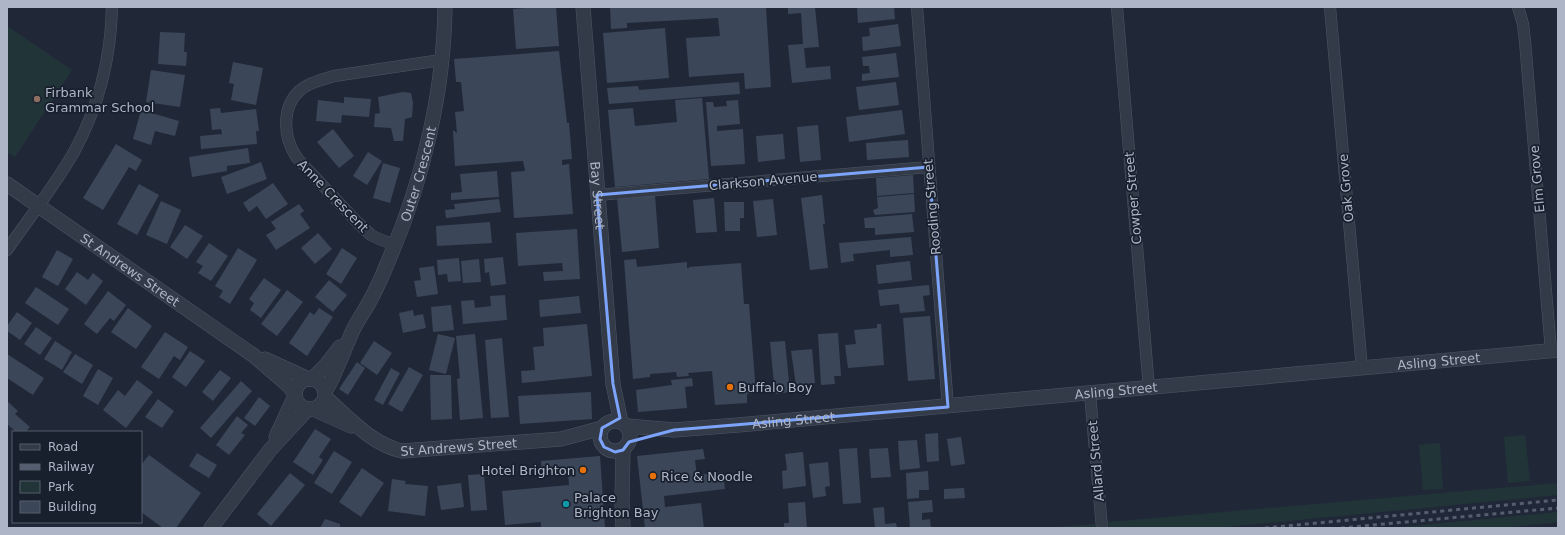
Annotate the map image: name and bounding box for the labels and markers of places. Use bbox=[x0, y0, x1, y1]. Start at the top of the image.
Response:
place label: Firbank Grammar School bbox=[45, 85, 154, 115]
marker: Firbank Grammar School bbox=[32, 94, 42, 104]
place label: Buffalo Boy bbox=[738, 380, 813, 395]
marker: Buffalo Boy bbox=[725, 382, 735, 392]
place label: Hotel Brighton bbox=[481, 463, 575, 478]
marker: Hotel Brighton bbox=[578, 465, 588, 475]
place label: Rice & Noodle bbox=[661, 469, 753, 484]
marker: Rice & Noodle bbox=[648, 471, 658, 481]
place label: Palace Brighton Bay bbox=[574, 490, 659, 520]
marker: Palace Brighton Bay bbox=[561, 499, 571, 509]

